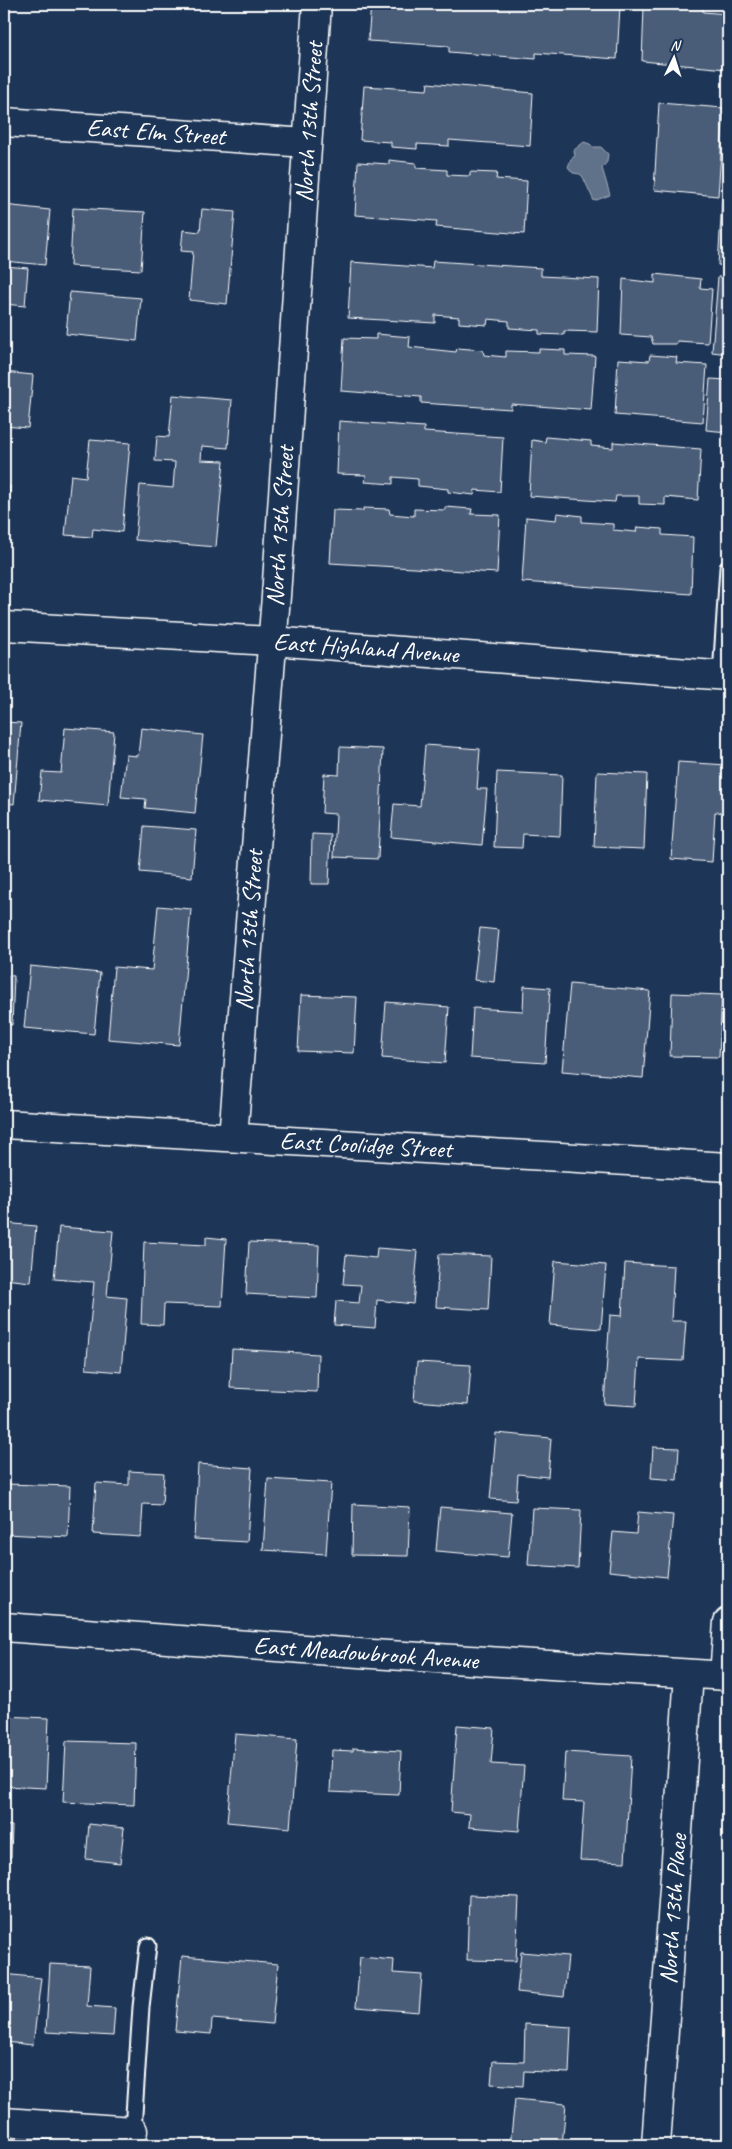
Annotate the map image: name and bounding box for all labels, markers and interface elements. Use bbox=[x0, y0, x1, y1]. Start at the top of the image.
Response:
north arrow bbox=[650, 32, 700, 82]
text: N bbox=[670, 37, 682, 54]
street label: North 13th Street bbox=[287, 38, 331, 203]
street label: East Elm Street bbox=[86, 111, 229, 153]
street label: North 13th Street bbox=[258, 442, 302, 607]
street label: East Highland Avenue bbox=[272, 626, 461, 671]
street label: North 13th Street bbox=[227, 846, 271, 1011]
street label: East Coolidge Street bbox=[279, 1125, 456, 1166]
street label: East Meadowbrook Avenue bbox=[253, 1629, 481, 1677]
street label: North 13th Place bbox=[652, 1831, 694, 1985]

